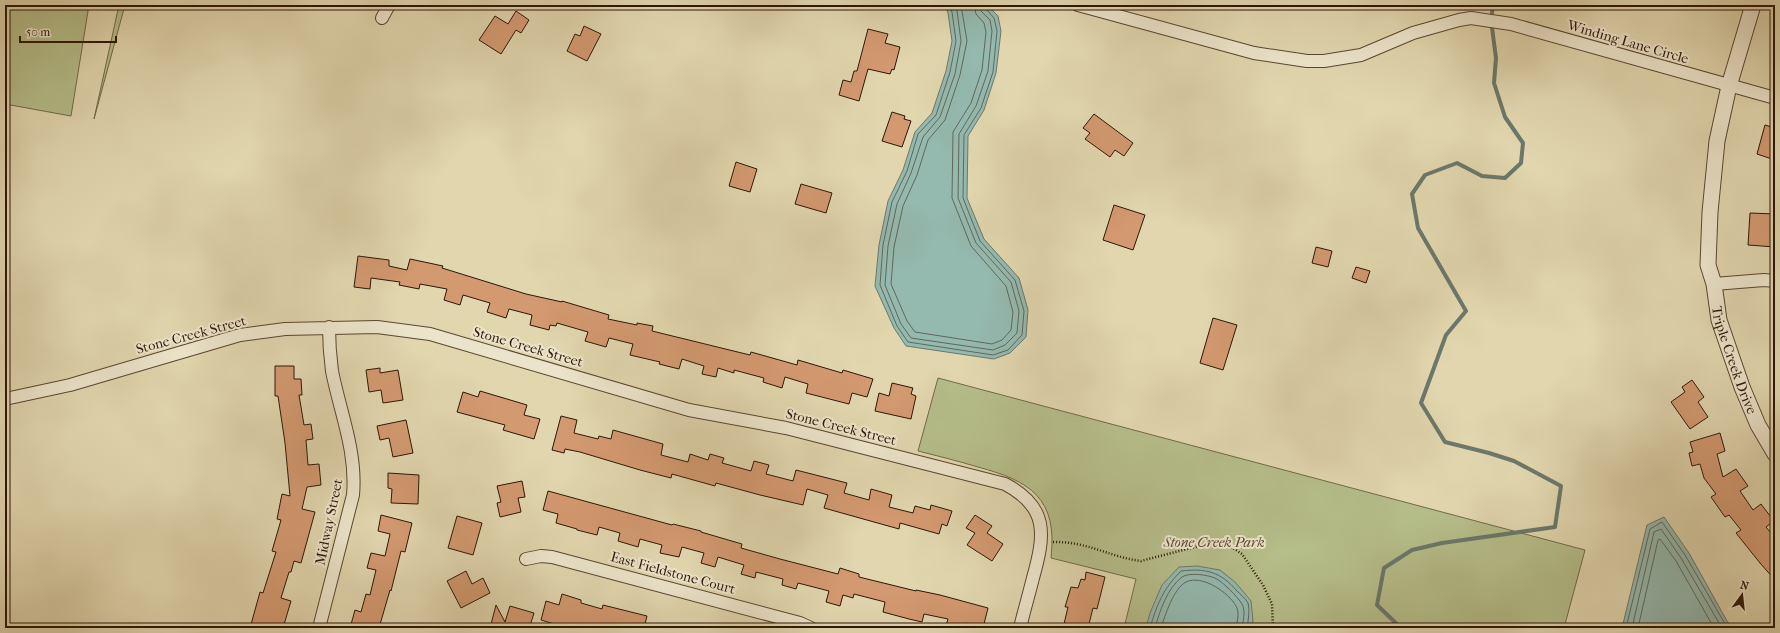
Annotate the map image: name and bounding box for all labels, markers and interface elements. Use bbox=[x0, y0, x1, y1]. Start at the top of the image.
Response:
street label: Winding Lane Circle bbox=[1564, 16, 1691, 67]
scale bar bbox=[20, 18, 116, 44]
text: 50 m bbox=[26, 25, 50, 39]
street label: Triple Creek Drive bbox=[1709, 305, 1761, 417]
street label: Stone Creek Street bbox=[134, 312, 248, 358]
street label: Stone Creek Street bbox=[471, 323, 585, 371]
street label: Stone Creek Street bbox=[784, 405, 898, 449]
street label: Midway Street bbox=[312, 477, 346, 567]
park label: Stone Creek Park bbox=[1162, 534, 1265, 551]
street label: East Fieldstone Court bbox=[609, 548, 737, 598]
north arrow bbox=[1722, 575, 1762, 615]
text: N bbox=[1739, 578, 1751, 593]

